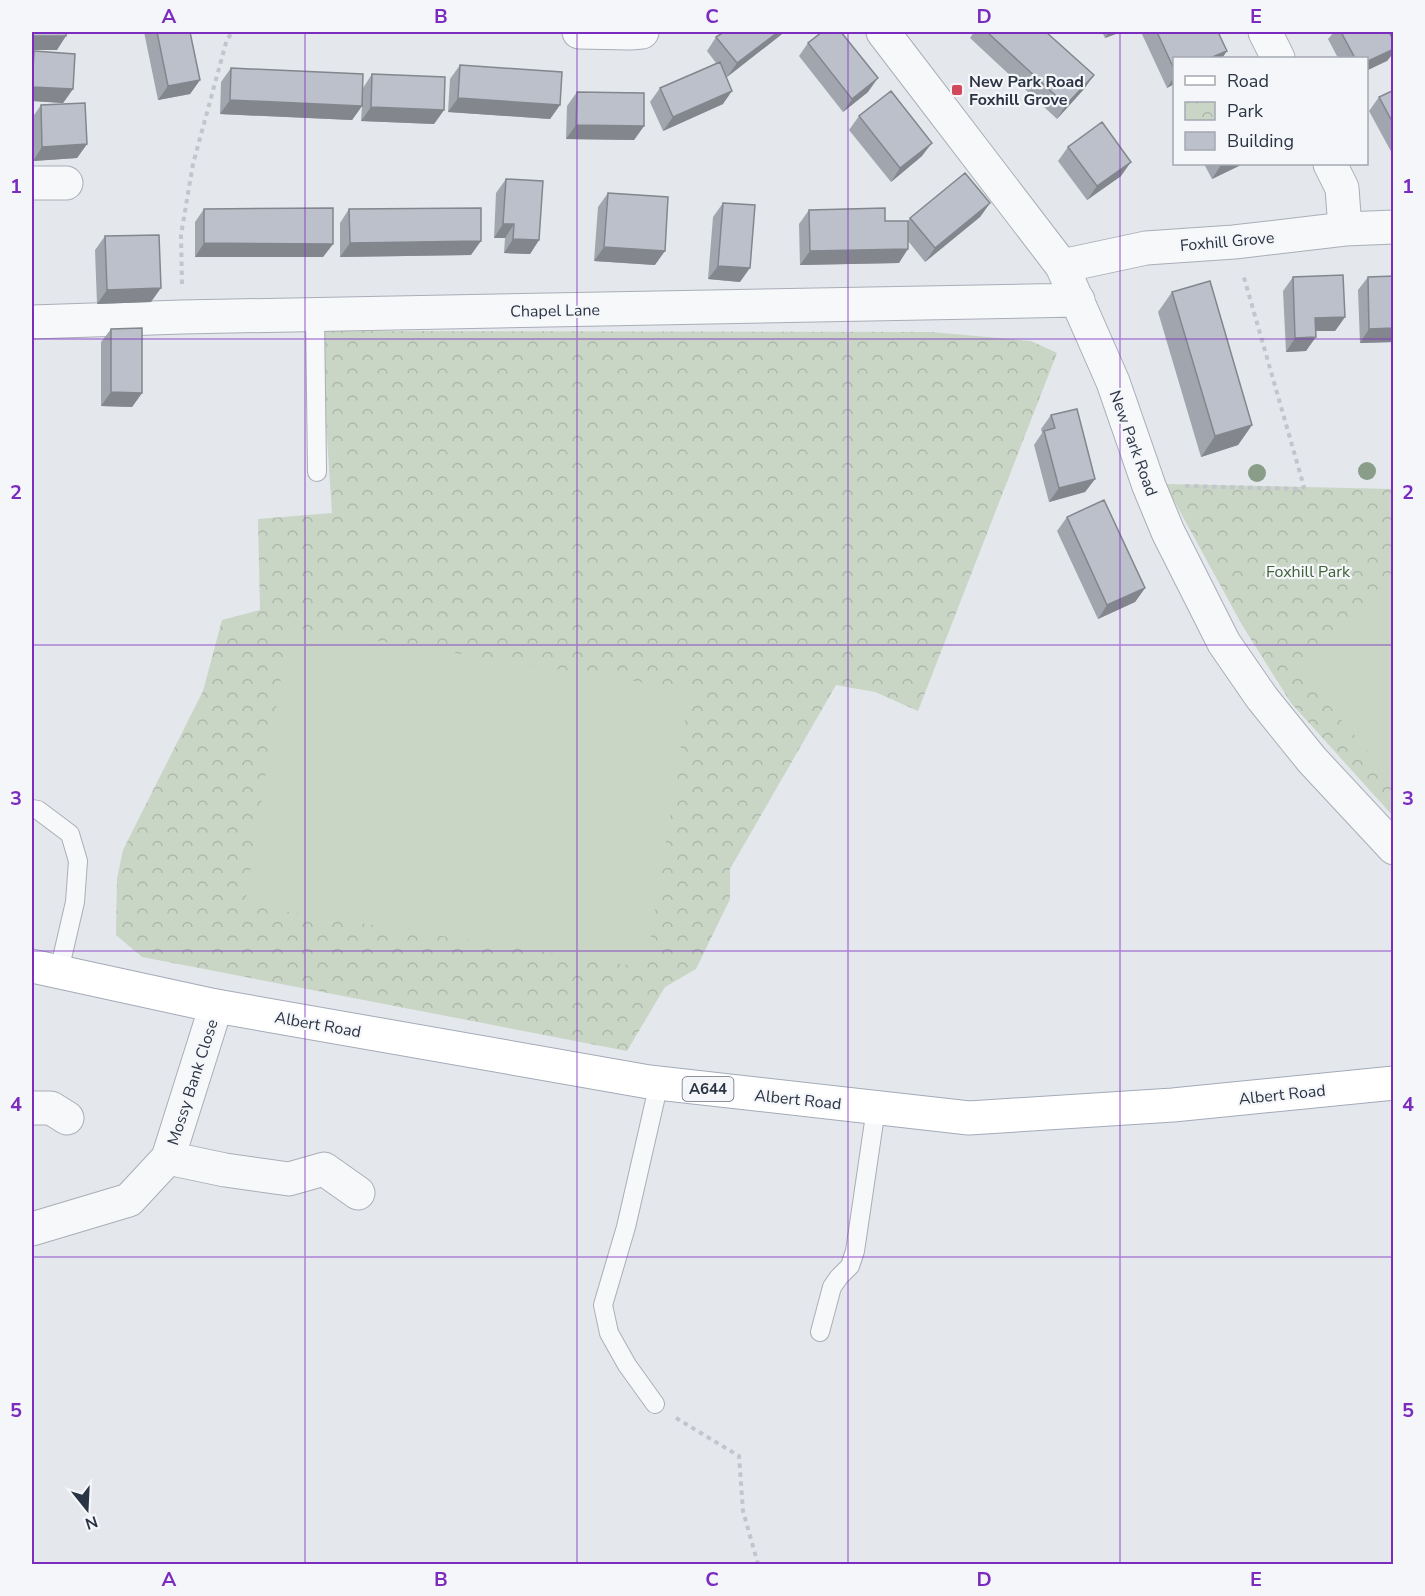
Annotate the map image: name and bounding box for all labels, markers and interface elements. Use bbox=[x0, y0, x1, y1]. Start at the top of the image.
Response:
text: A bbox=[162, 3, 177, 30]
text: B bbox=[434, 3, 448, 30]
text: C bbox=[705, 3, 719, 30]
text: D bbox=[976, 3, 992, 30]
text: E bbox=[1250, 3, 1262, 30]
legend bbox=[1173, 57, 1368, 165]
text: Road bbox=[1227, 69, 1269, 93]
place label: New Park Road Foxhill Grove bbox=[969, 71, 1084, 111]
marker: New Park Road Foxhill Grove bbox=[950, 83, 964, 97]
text: Park bbox=[1227, 99, 1264, 123]
text: Building bbox=[1227, 129, 1294, 153]
text: 1 bbox=[10, 173, 22, 200]
text: 1 bbox=[1402, 173, 1414, 200]
street label: Foxhill Grove bbox=[1179, 227, 1275, 257]
street label: Chapel Lane bbox=[510, 299, 600, 323]
street label: New Park Road bbox=[1104, 387, 1162, 499]
text: 2 bbox=[10, 479, 22, 506]
text: 2 bbox=[1402, 479, 1414, 506]
park label: Foxhill Park bbox=[1266, 561, 1351, 583]
text: 3 bbox=[10, 785, 22, 812]
text: 3 bbox=[1402, 785, 1414, 812]
street label: Albert Road bbox=[273, 1007, 363, 1043]
street label: Mossy Bank Close bbox=[162, 1017, 224, 1148]
road number: A644 bbox=[682, 1077, 734, 1101]
street label: Albert Road bbox=[1238, 1079, 1327, 1110]
street label: Albert Road bbox=[753, 1084, 842, 1115]
text: 4 bbox=[10, 1091, 22, 1118]
text: 4 bbox=[1402, 1091, 1414, 1118]
text: 5 bbox=[10, 1397, 22, 1424]
text: 5 bbox=[1402, 1397, 1414, 1424]
north arrow bbox=[57, 1479, 117, 1539]
text: N bbox=[82, 1510, 100, 1535]
text: A bbox=[162, 1566, 177, 1593]
text: B bbox=[434, 1566, 448, 1593]
text: C bbox=[705, 1566, 719, 1593]
text: D bbox=[976, 1566, 992, 1593]
text: E bbox=[1250, 1566, 1262, 1593]

